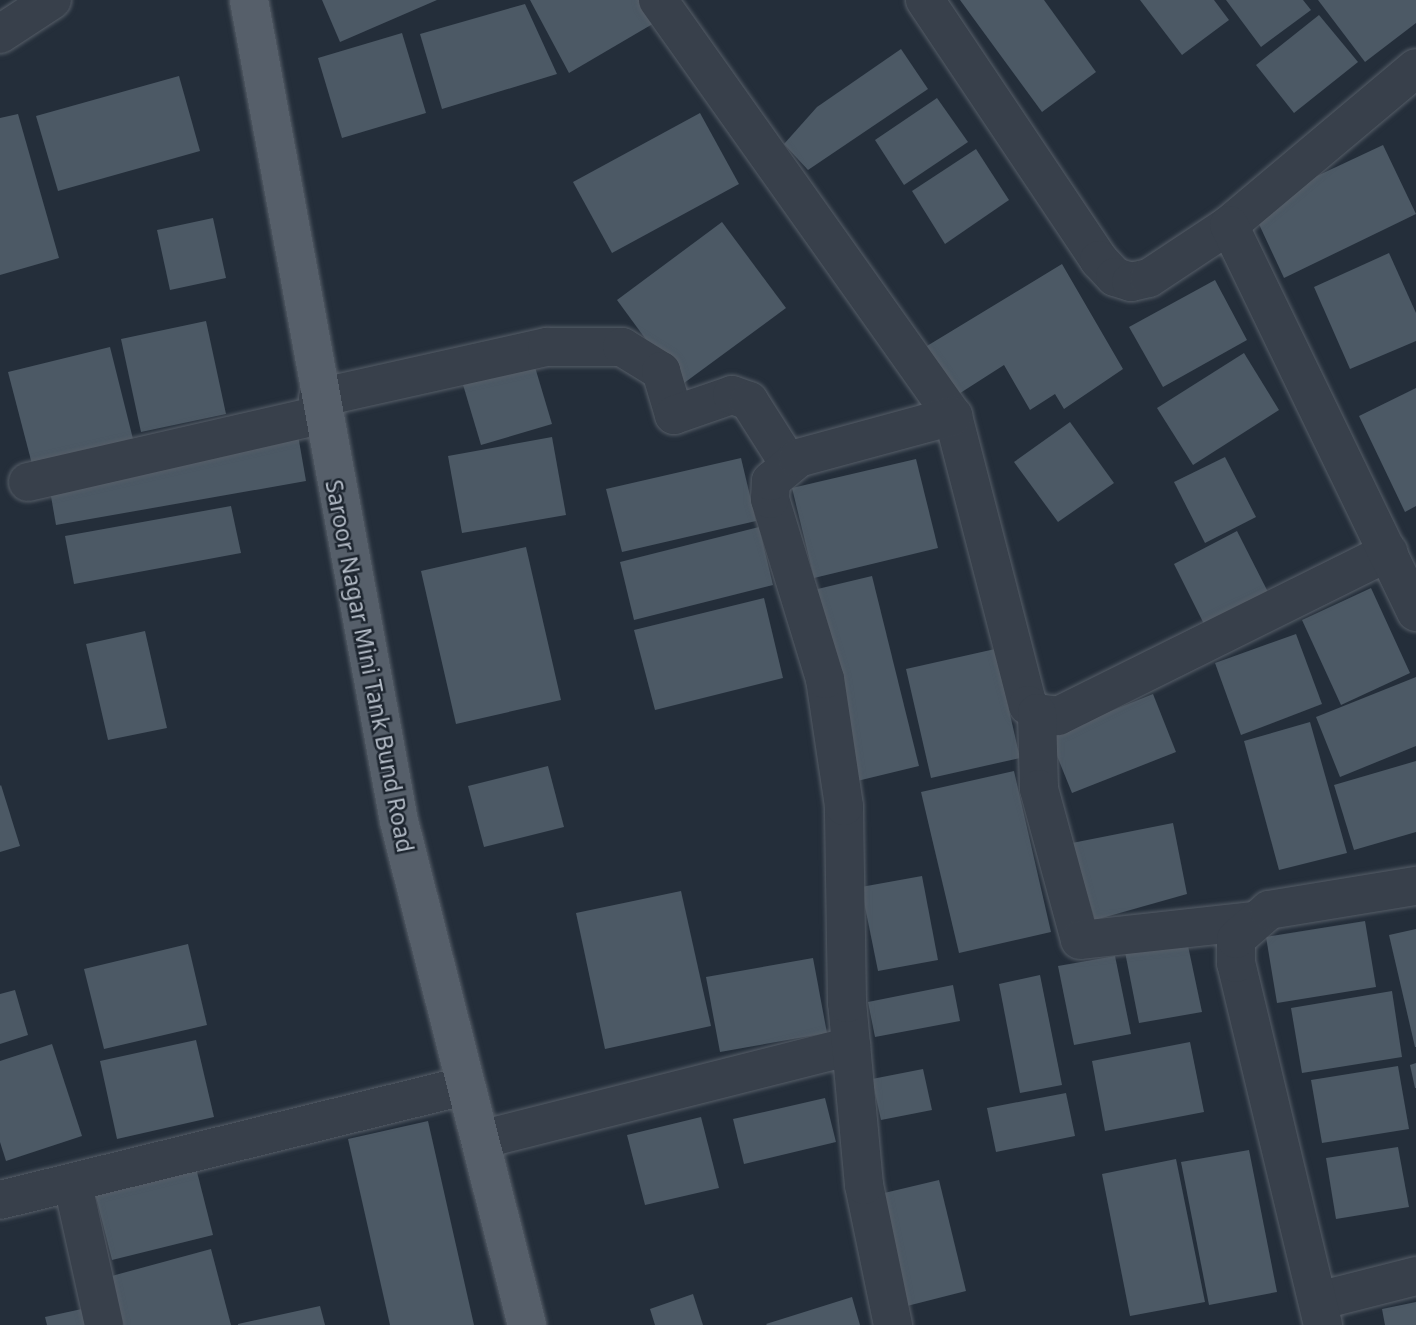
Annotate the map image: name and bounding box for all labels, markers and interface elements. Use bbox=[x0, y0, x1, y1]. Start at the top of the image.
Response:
street label: Saroor Nagar Mini Tank Bund Road bbox=[320, 477, 420, 855]

